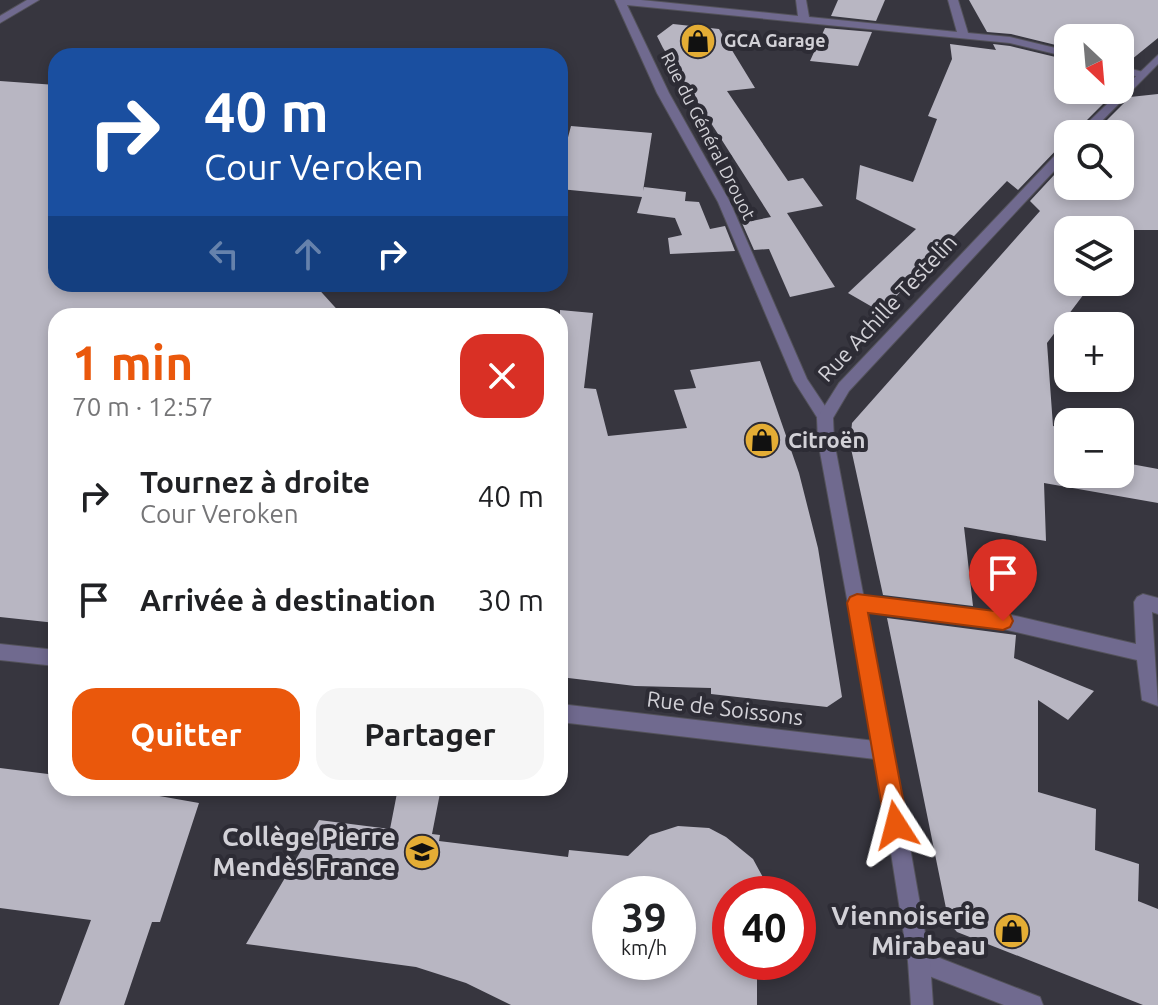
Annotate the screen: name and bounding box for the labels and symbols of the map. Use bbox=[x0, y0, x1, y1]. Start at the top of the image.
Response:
shop icon: GCA Garage bbox=[679, 22, 717, 60]
north arrow bbox=[1054, 24, 1134, 104]
place label: GCA Garage bbox=[724, 30, 826, 50]
street label: Rue du Général Drouot bbox=[658, 48, 760, 223]
street label: Rue Achille Testelin bbox=[812, 229, 961, 386]
shop icon: Citroën bbox=[743, 421, 781, 459]
place label: Citroën bbox=[788, 427, 865, 452]
pin bbox=[969, 539, 1037, 621]
street label: Rue de Soissons bbox=[645, 686, 805, 729]
position arrow bbox=[854, 783, 938, 867]
place label: Collège Pierre Mendès France bbox=[213, 822, 396, 881]
school or university icon: Collège Pierre Mendès France bbox=[403, 833, 441, 871]
speed limit sign: 40 bbox=[712, 876, 816, 980]
place label: Viennoiserie Mirabeau bbox=[831, 901, 986, 960]
shop icon: Viennoiserie Mirabeau bbox=[993, 912, 1031, 950]

